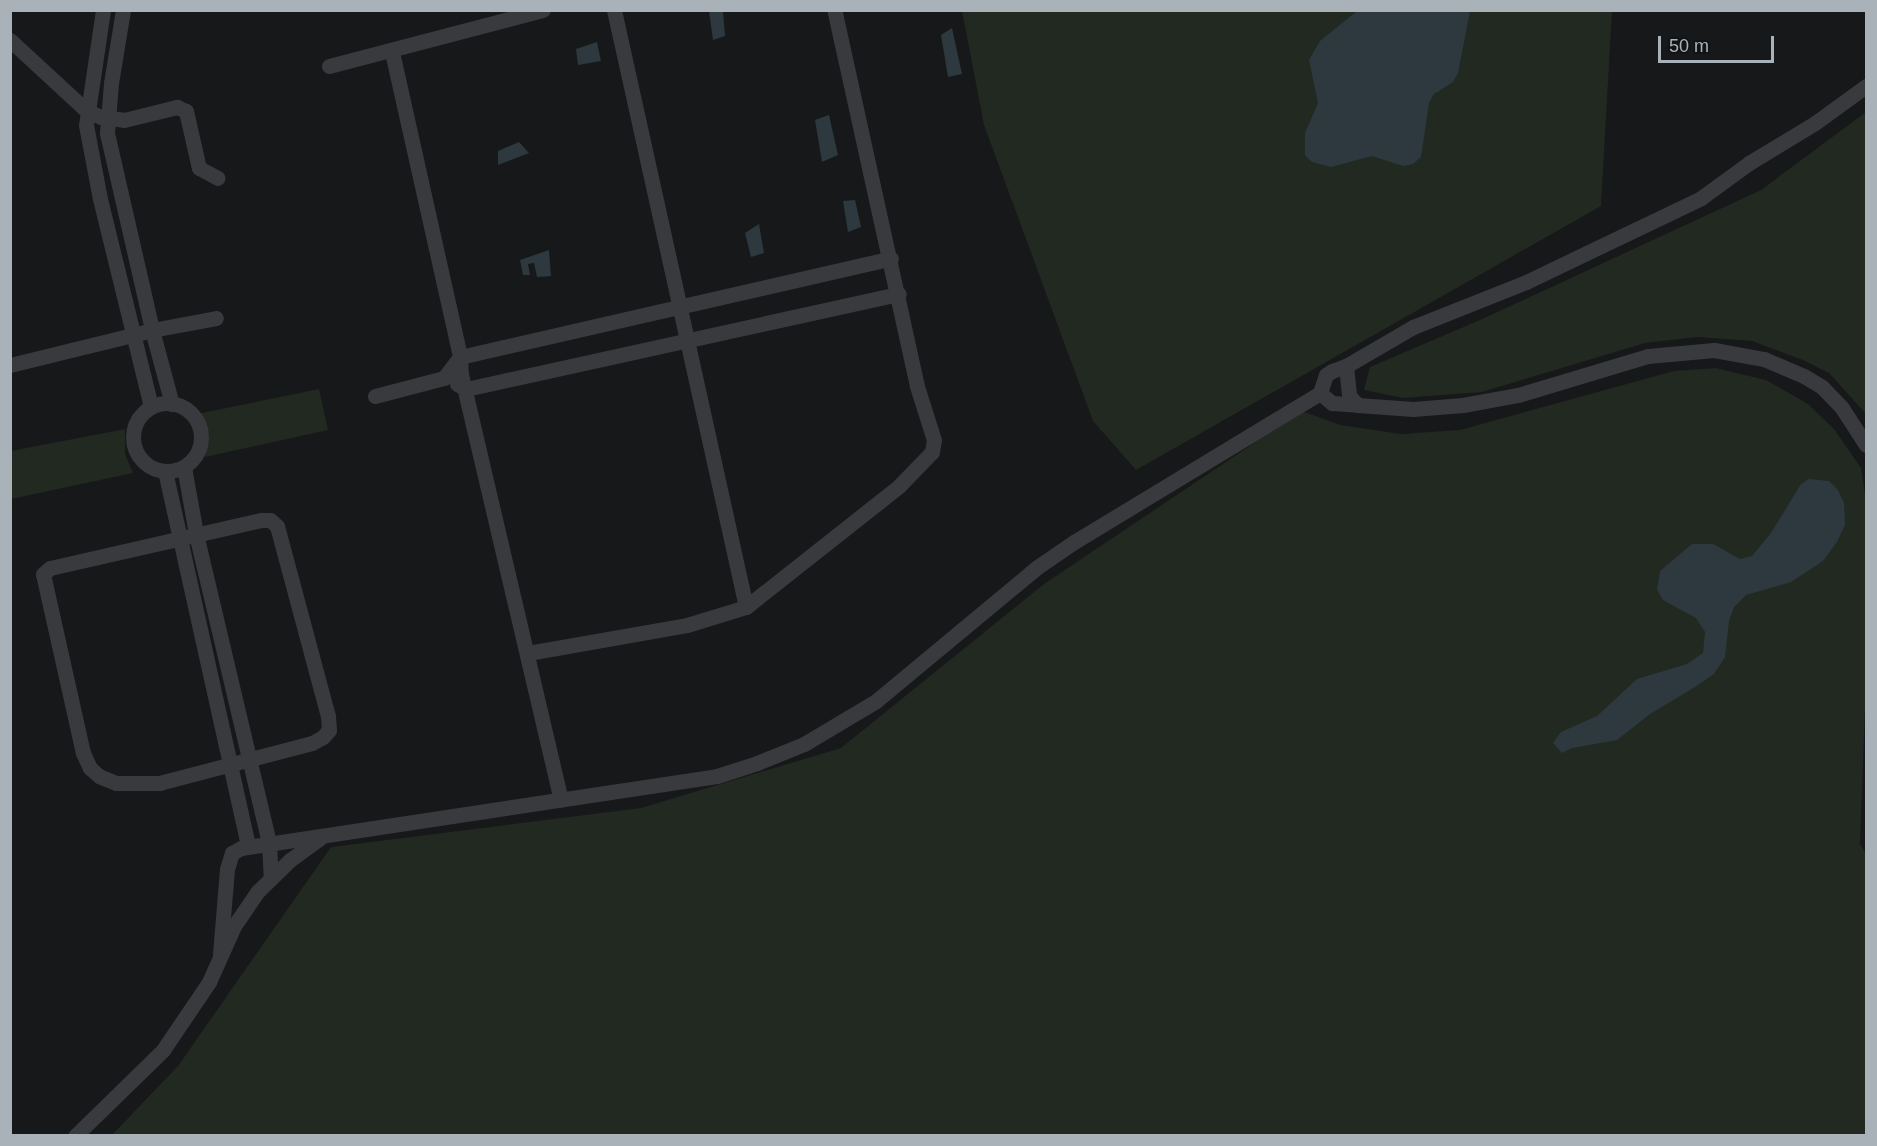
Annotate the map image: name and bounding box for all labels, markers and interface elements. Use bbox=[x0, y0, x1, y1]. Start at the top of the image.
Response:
scale bar bbox=[1661, 24, 1776, 62]
text: 50 m bbox=[1669, 36, 1709, 56]

